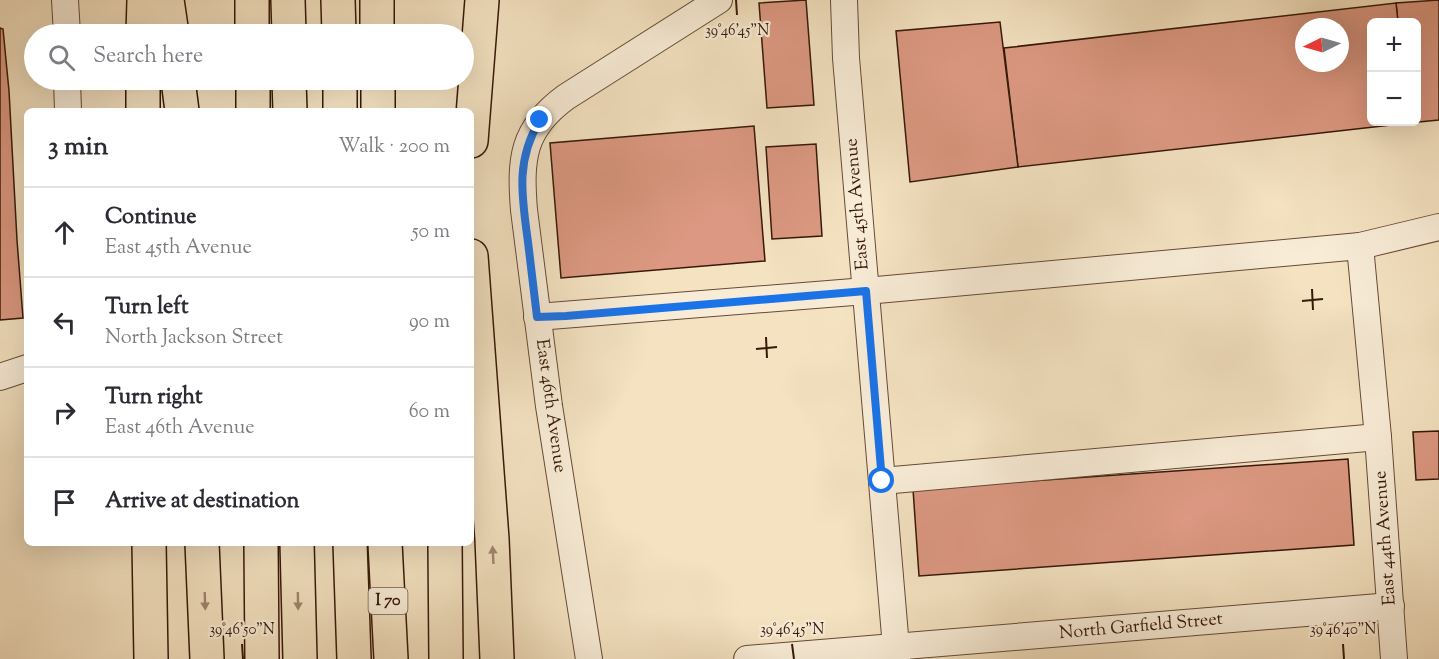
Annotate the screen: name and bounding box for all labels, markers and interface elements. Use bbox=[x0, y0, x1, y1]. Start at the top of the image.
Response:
north arrow bbox=[1295, 18, 1349, 72]
map controls bbox=[1367, 18, 1421, 126]
button: + bbox=[1367, 18, 1421, 72]
text: 39°46'45"N bbox=[705, 21, 769, 42]
search box bbox=[24, 24, 474, 90]
icon: search bbox=[45, 41, 78, 74]
text: Search here bbox=[93, 41, 203, 73]
button: − bbox=[1367, 72, 1421, 126]
route end bbox=[526, 106, 552, 132]
text: 3 min bbox=[48, 129, 108, 166]
text: Walk · 200 m bbox=[338, 133, 450, 162]
street label: East 45th Avenue bbox=[839, 137, 877, 271]
text: Continue bbox=[105, 202, 196, 234]
icon: ahead bbox=[48, 216, 81, 249]
text: 50 m bbox=[412, 218, 450, 247]
text: East 45th Avenue bbox=[105, 234, 252, 263]
text: Turn left bbox=[105, 292, 188, 324]
icon: left bbox=[48, 306, 81, 339]
text: 90 m bbox=[409, 308, 450, 337]
text: North Jackson Street bbox=[105, 324, 283, 353]
street label: East 46th Avenue bbox=[528, 337, 572, 475]
text: Turn right bbox=[105, 382, 202, 414]
icon: right bbox=[48, 396, 81, 429]
text: 60 m bbox=[409, 398, 450, 427]
text: East 46th Avenue bbox=[105, 414, 255, 443]
route start bbox=[868, 467, 894, 493]
street label: East 44th Avenue bbox=[1368, 470, 1404, 606]
icon: arrive bbox=[48, 486, 81, 519]
text: Arrive at destination bbox=[105, 486, 300, 518]
one-way arrow bbox=[489, 545, 498, 564]
road number: I 70 bbox=[368, 588, 408, 614]
one-way arrow bbox=[200, 592, 209, 611]
one-way arrow bbox=[293, 592, 303, 611]
street label: North Garfield Street bbox=[1058, 607, 1224, 647]
text: 39°46'50"N bbox=[209, 620, 275, 641]
text: 39°46'45"N bbox=[760, 620, 824, 641]
text: 39°46'40"N bbox=[1310, 620, 1376, 641]

